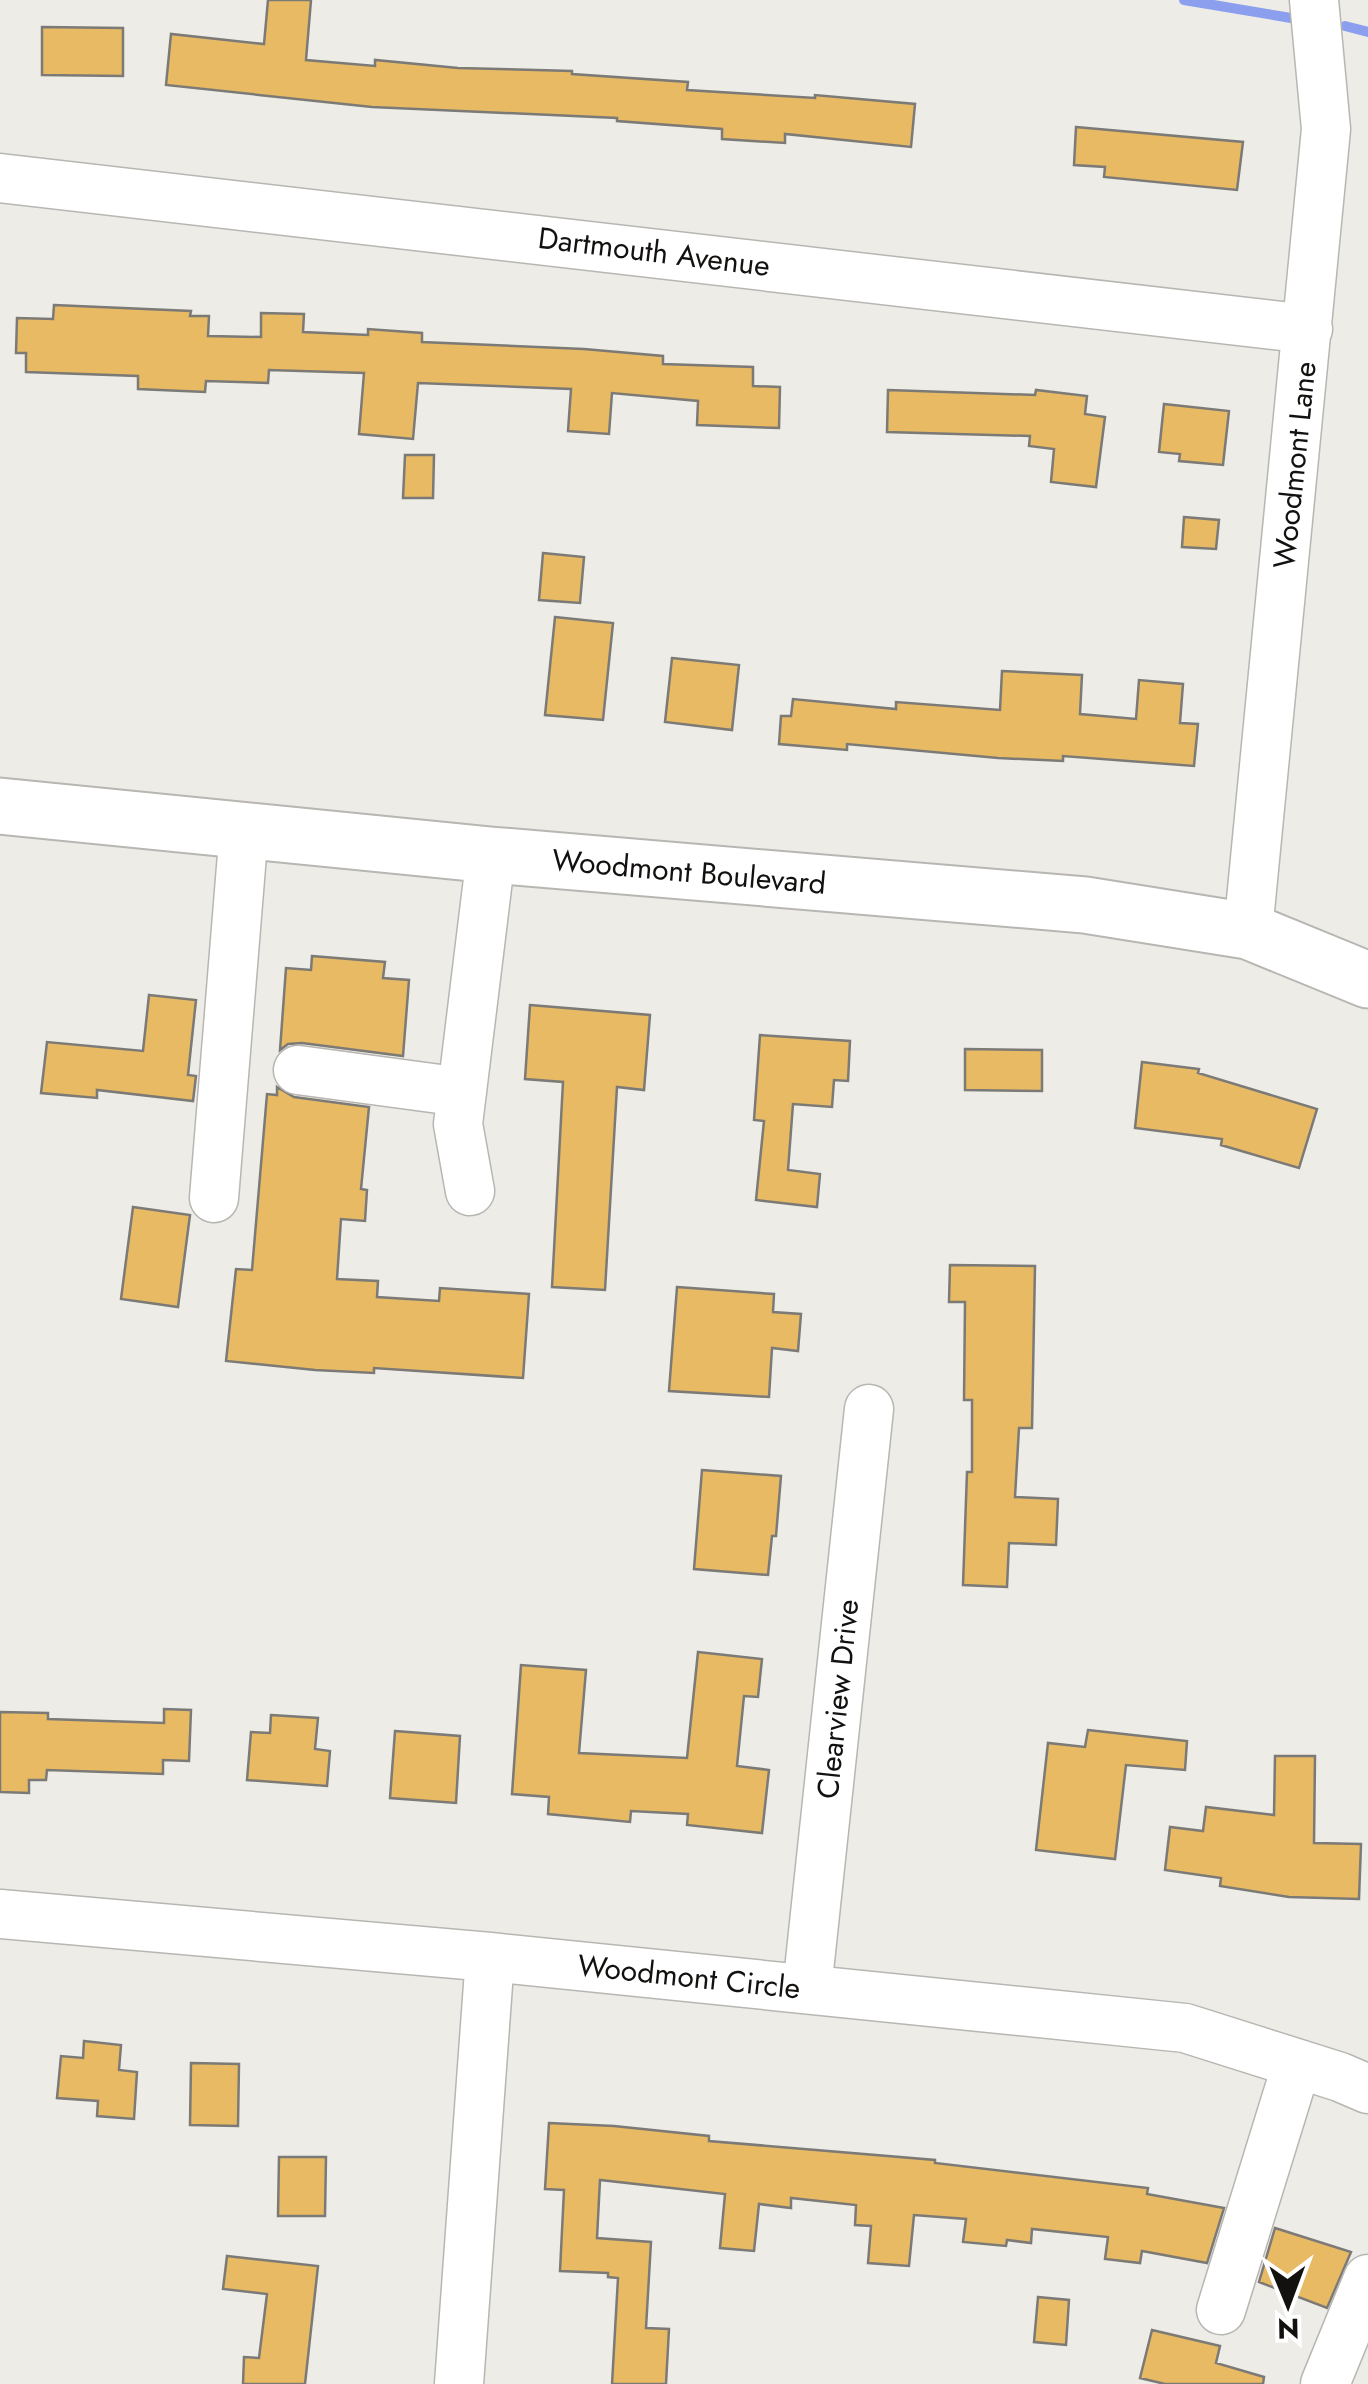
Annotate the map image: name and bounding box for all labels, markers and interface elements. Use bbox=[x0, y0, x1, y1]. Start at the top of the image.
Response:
street label: Dartmouth Avenue bbox=[536, 216, 772, 287]
street label: Woodmont Lane bbox=[1262, 359, 1327, 571]
street label: Woodmont Boulevard bbox=[550, 838, 828, 905]
street label: Clearview Drive bbox=[806, 1597, 869, 1801]
street label: Woodmont Circle bbox=[576, 1943, 803, 2010]
north arrow bbox=[1238, 2254, 1338, 2354]
text: N bbox=[1277, 2308, 1300, 2349]

